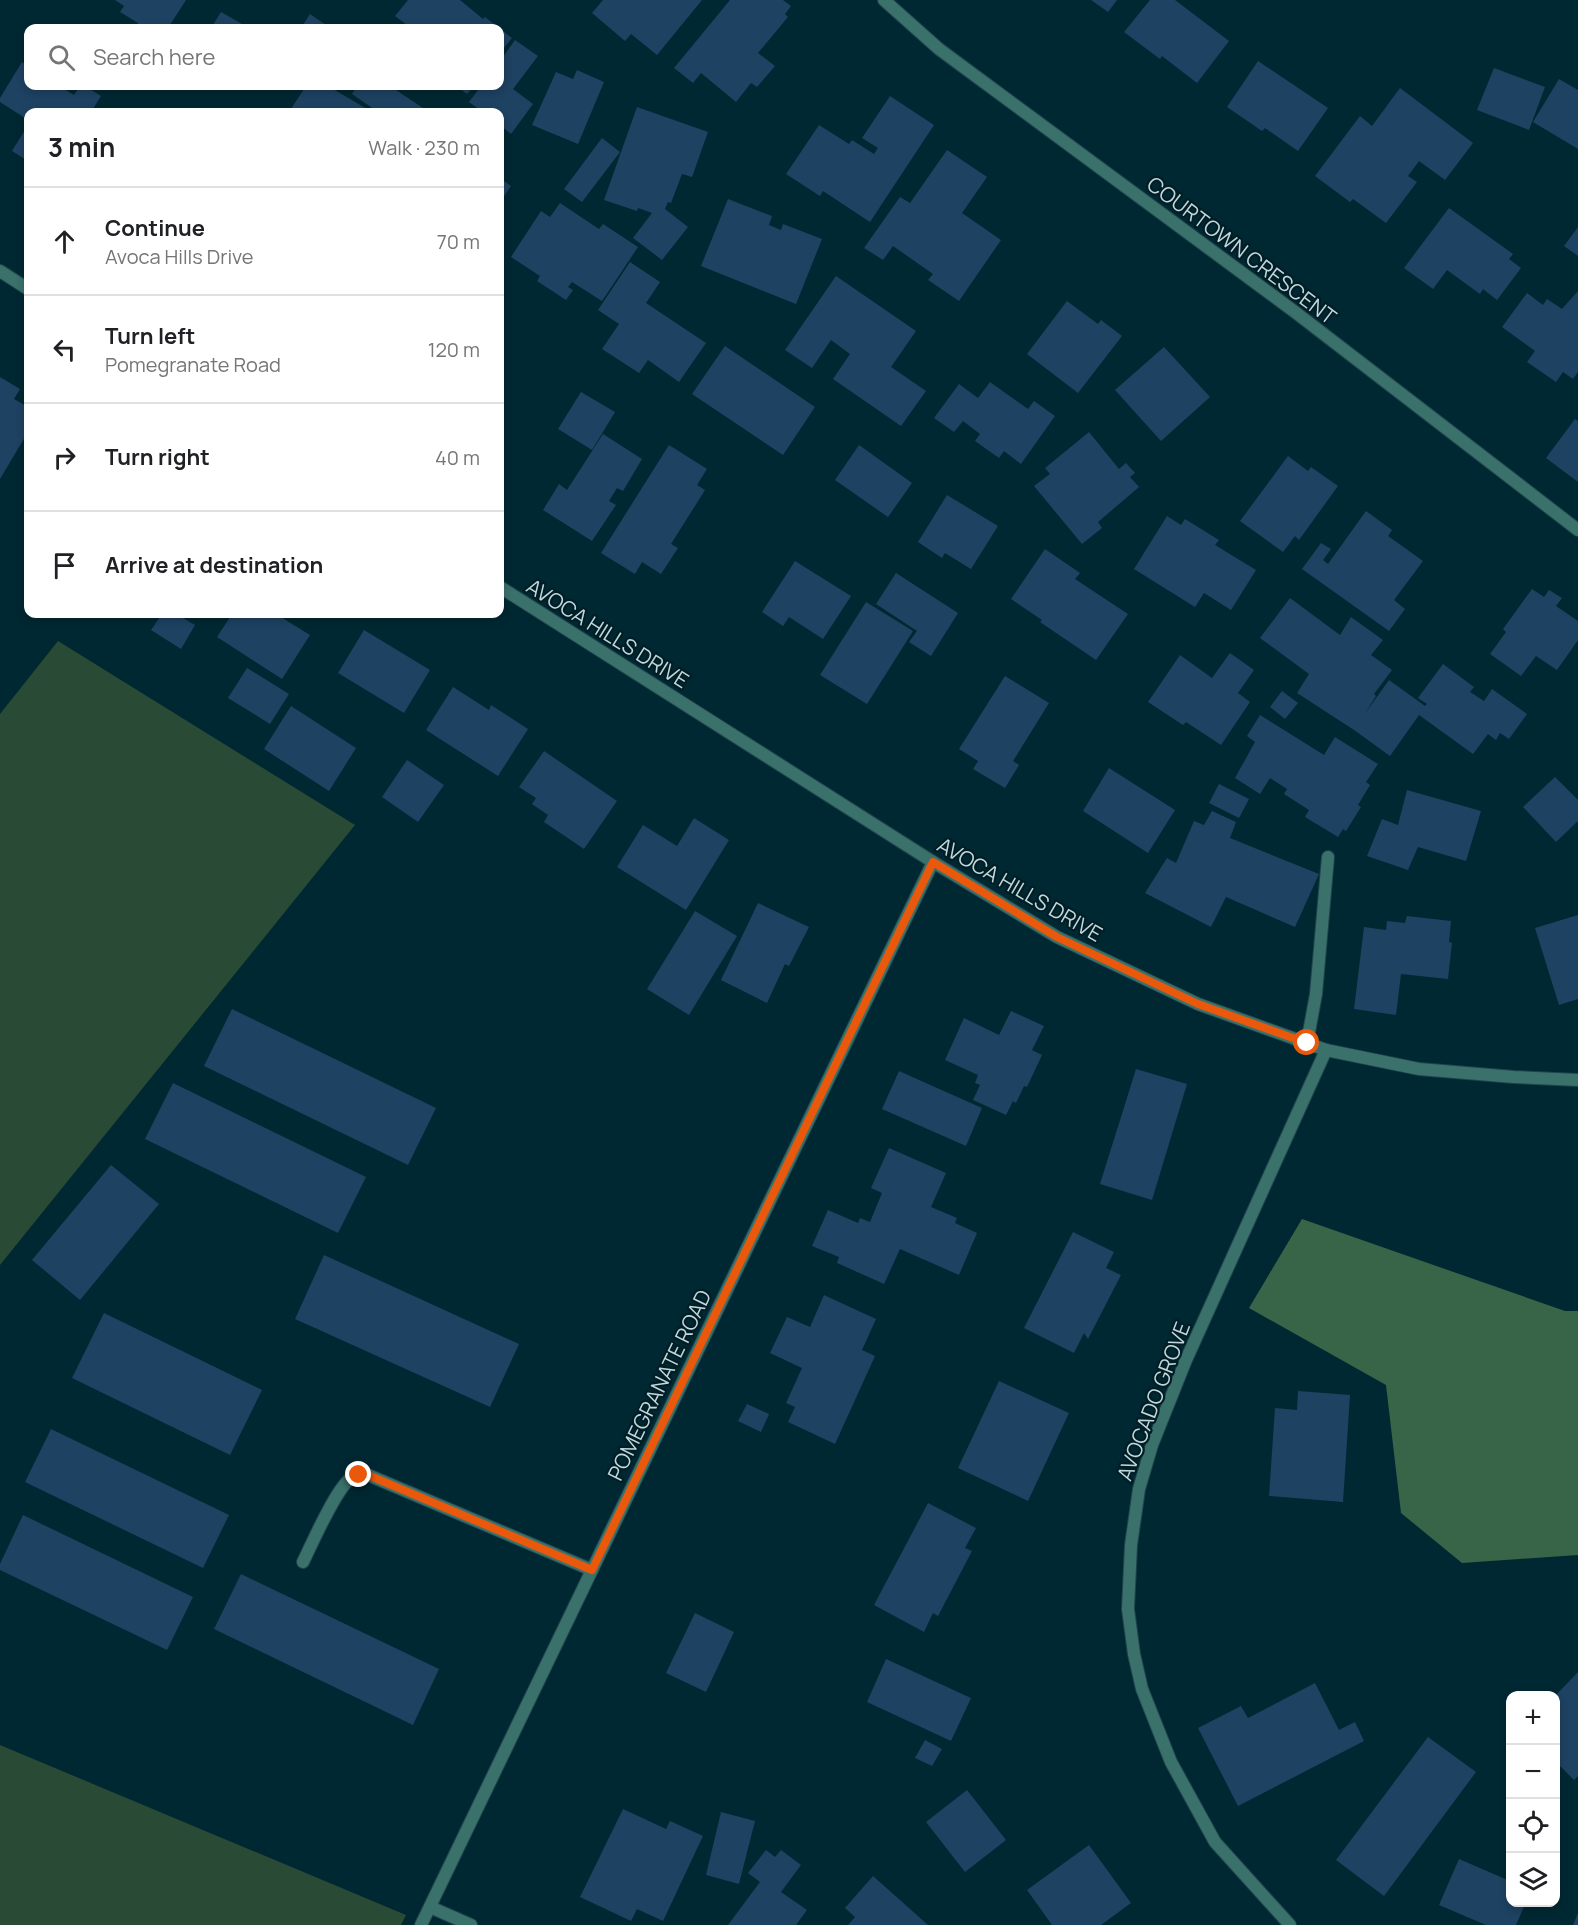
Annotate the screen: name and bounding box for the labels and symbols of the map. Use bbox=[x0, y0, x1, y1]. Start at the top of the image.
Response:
street label: COURTOWN CRESCENT bbox=[1142, 170, 1343, 331]
street label: AVOCA HILLS DRIVE bbox=[522, 572, 694, 694]
street label: AVOCA HILLS DRIVE bbox=[932, 830, 1108, 948]
route start bbox=[1293, 1029, 1319, 1055]
street label: POMEGRANATE ROAD bbox=[601, 1285, 717, 1485]
street label: AVOCADO GROVE bbox=[1110, 1318, 1196, 1484]
route end bbox=[345, 1461, 371, 1487]

